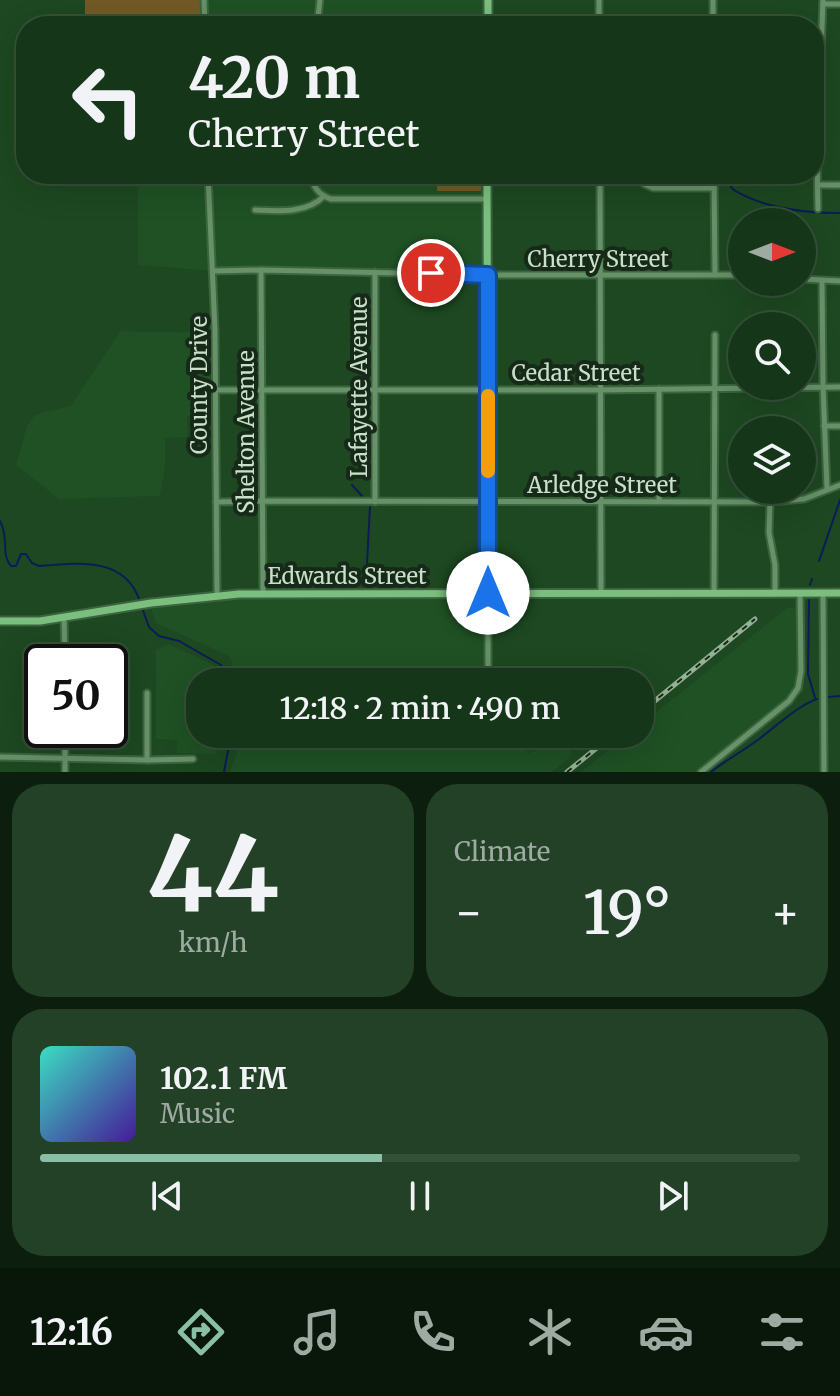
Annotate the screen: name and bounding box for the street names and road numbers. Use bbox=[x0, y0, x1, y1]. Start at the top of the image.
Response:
street label: Cherry Street bbox=[527, 245, 669, 273]
street label: Lafayette Avenue bbox=[345, 297, 373, 477]
street label: County Drive bbox=[185, 316, 213, 454]
street label: Shelton Avenue bbox=[232, 350, 260, 514]
street label: Cedar Street bbox=[511, 359, 641, 387]
street label: Arledge Street bbox=[526, 471, 677, 499]
street label: Edwards Street bbox=[267, 562, 427, 590]

